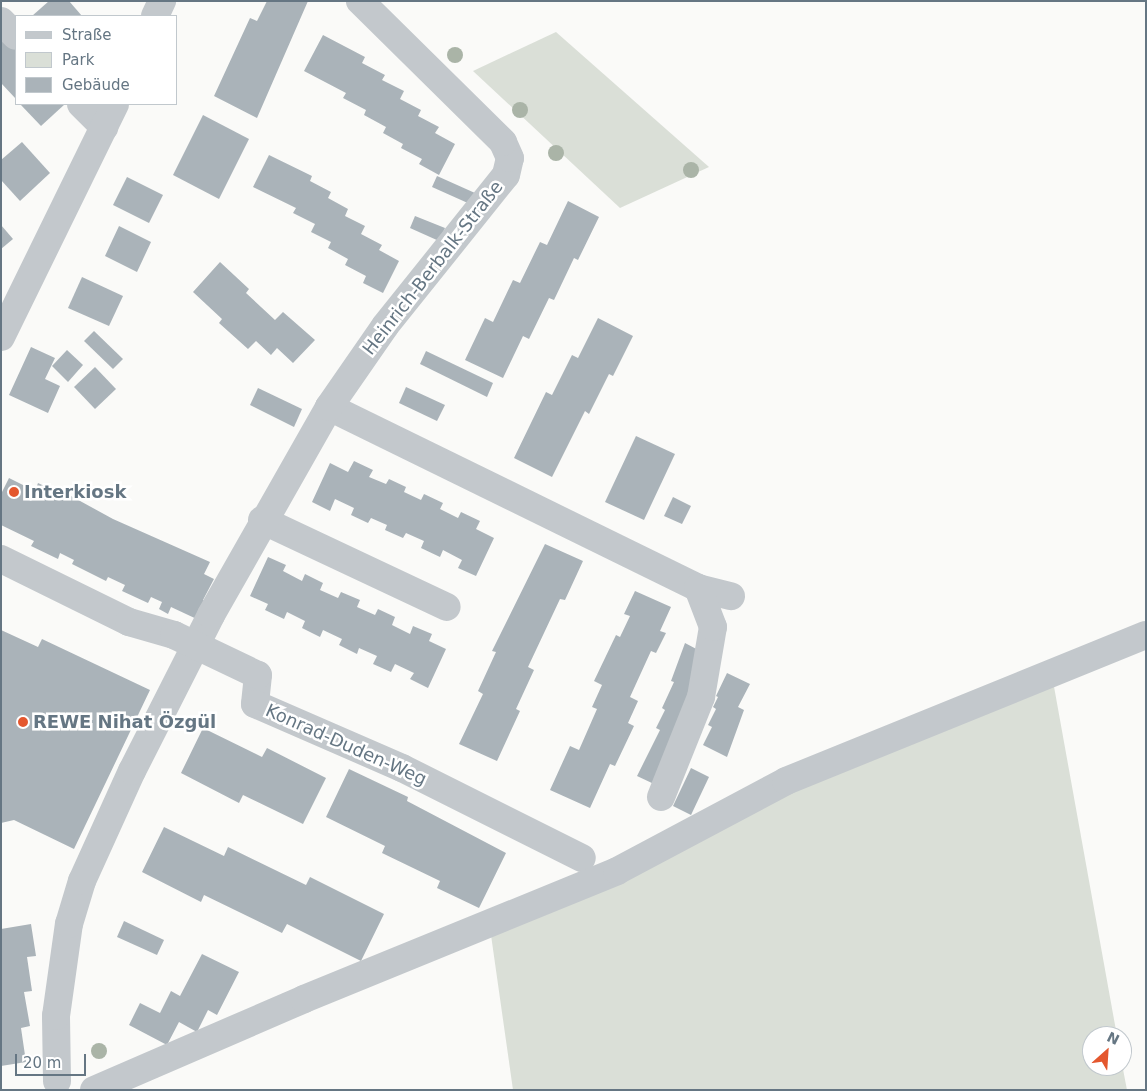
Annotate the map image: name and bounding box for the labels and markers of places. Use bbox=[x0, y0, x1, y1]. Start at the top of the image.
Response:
place label: Interkiosk bbox=[24, 481, 126, 503]
marker: Interkiosk bbox=[8, 486, 20, 498]
place label: REWE Nihat Özgül bbox=[33, 711, 216, 733]
marker: REWE Nihat Özgül bbox=[17, 716, 29, 728]

